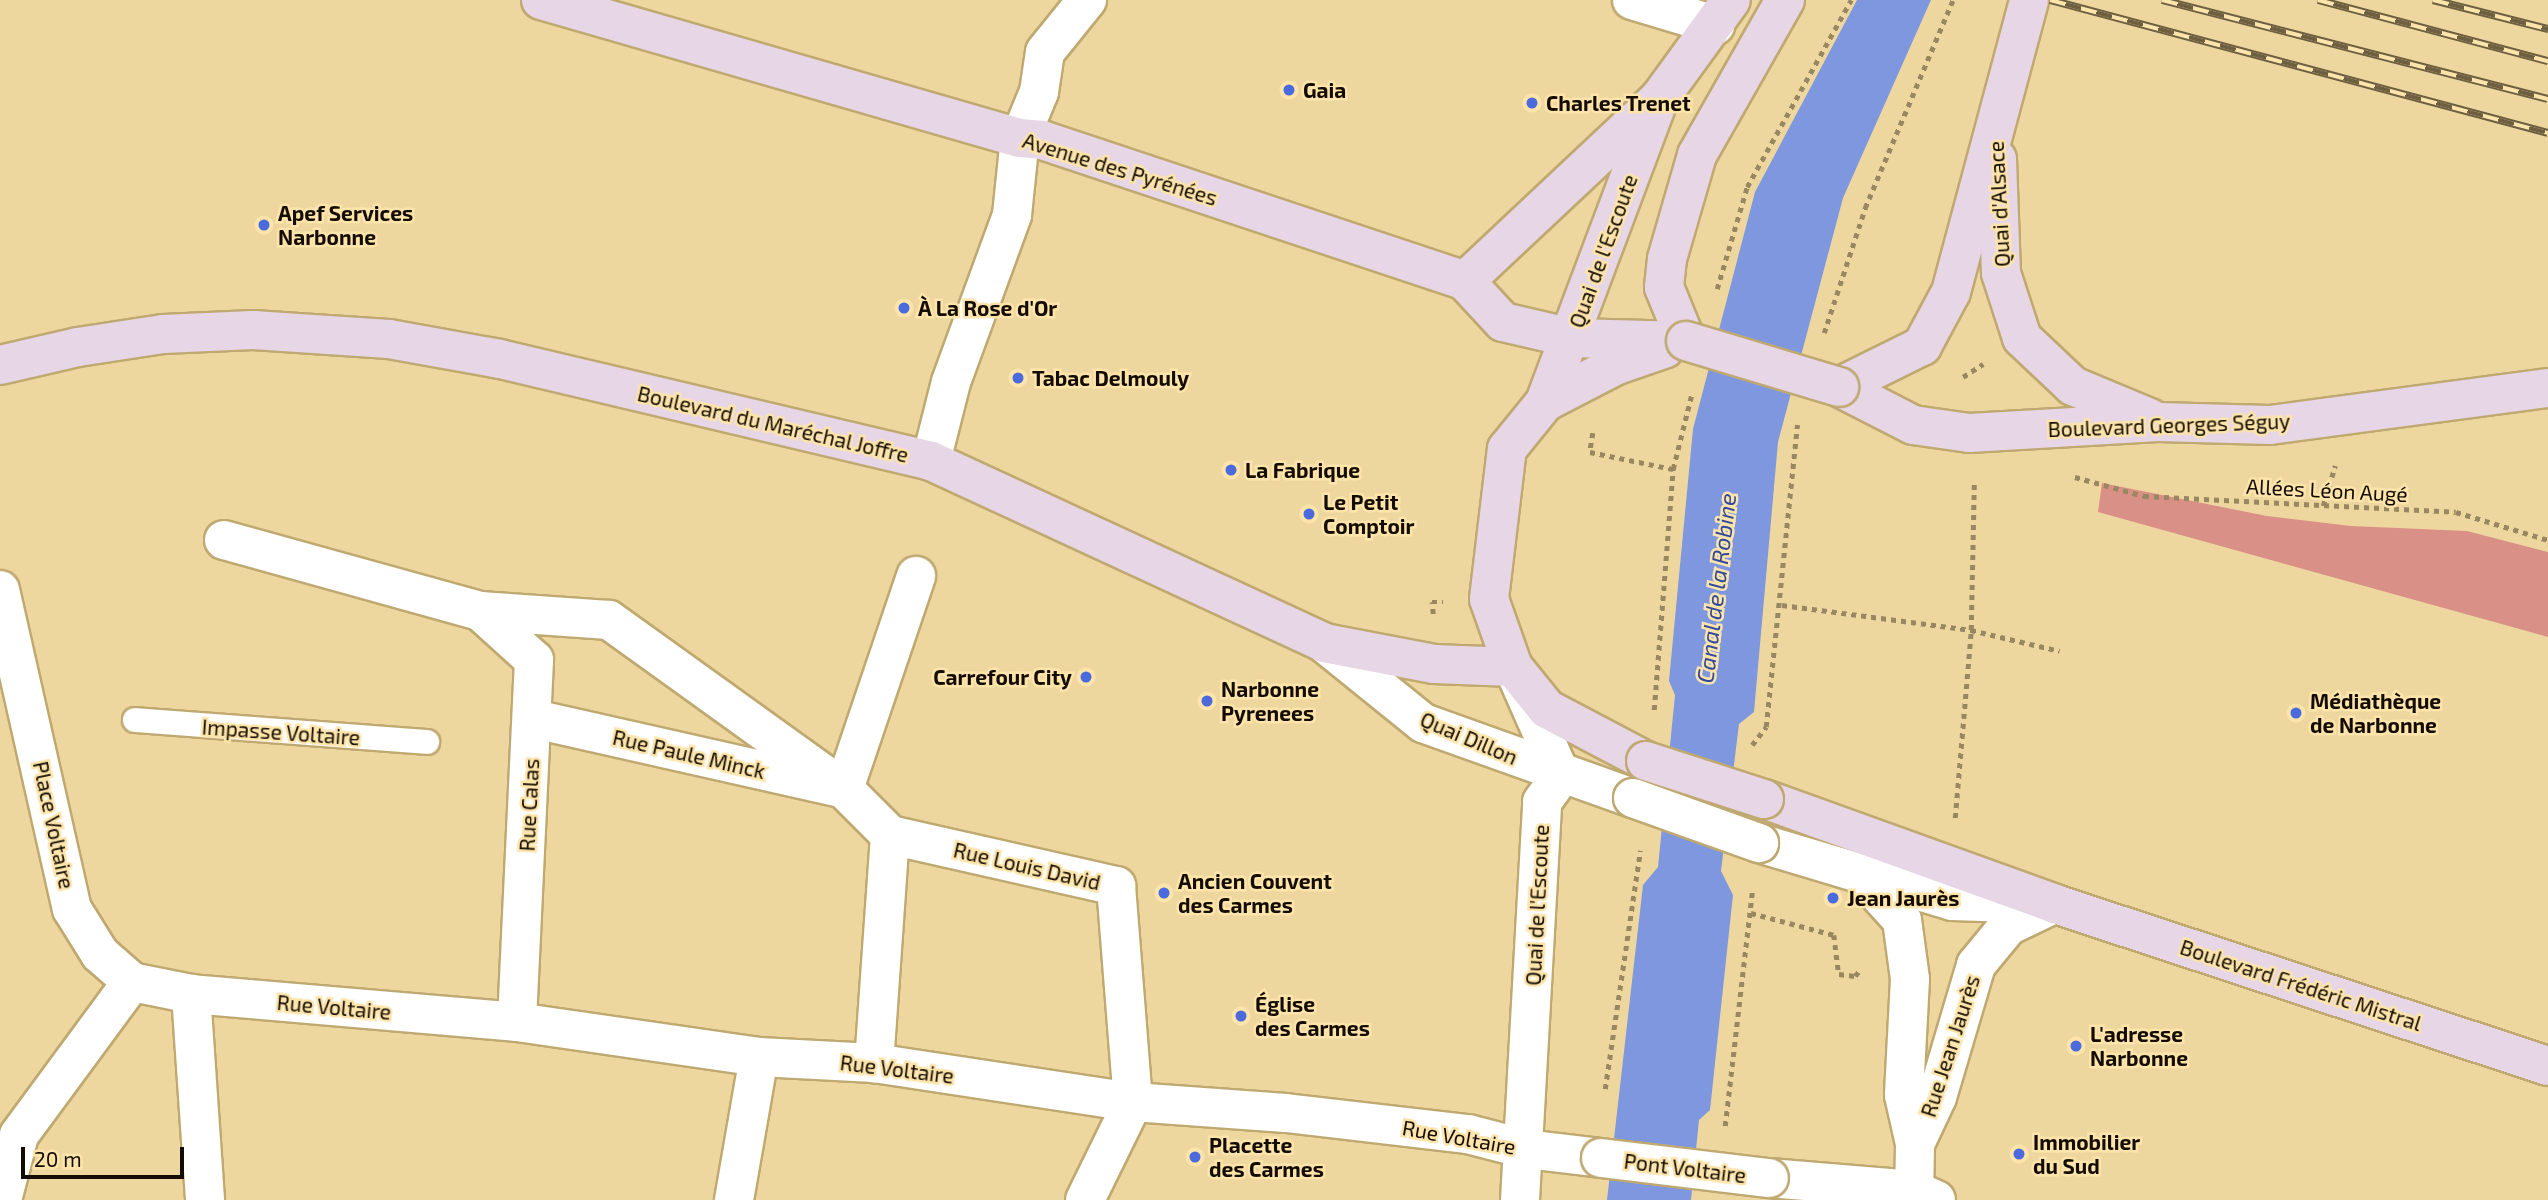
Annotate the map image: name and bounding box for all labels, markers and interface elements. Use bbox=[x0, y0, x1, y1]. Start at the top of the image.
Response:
place label: Gaia bbox=[1303, 77, 1346, 103]
marker: Gaia bbox=[1281, 82, 1297, 98]
place label: Charles Trenet bbox=[1546, 90, 1691, 116]
marker: Charles Trenet bbox=[1524, 95, 1540, 111]
street label: Avenue des Pyrénées bbox=[1020, 127, 1220, 211]
street label: Quai d'Alsace bbox=[1983, 140, 2015, 268]
street label: Quai de l'Escoute bbox=[1564, 171, 1642, 331]
place label: Apef Services Narbonne bbox=[278, 200, 414, 250]
marker: Apef Services Narbonne bbox=[256, 217, 272, 233]
place label: À La Rose d'Or bbox=[918, 295, 1058, 321]
marker: À La Rose d'Or bbox=[896, 300, 912, 316]
place label: Tabac Delmouly bbox=[1032, 365, 1189, 391]
marker: Tabac Delmouly bbox=[1010, 370, 1026, 386]
street label: Boulevard du Maréchal Joffre bbox=[635, 380, 911, 468]
street label: Boulevard Georges Séguy bbox=[2047, 408, 2291, 442]
place label: La Fabrique bbox=[1245, 457, 1360, 483]
marker: La Fabrique bbox=[1223, 462, 1239, 478]
street label: Allées Léon Augé bbox=[2245, 473, 2409, 507]
place label: Le Petit Comptoir bbox=[1323, 489, 1415, 539]
water label: Canal de la Robine bbox=[1691, 491, 1741, 685]
marker: Le Petit Comptoir bbox=[1301, 506, 1317, 522]
place label: Carrefour City bbox=[933, 664, 1072, 690]
marker: Carrefour City bbox=[1078, 669, 1094, 685]
place label: Narbonne Pyrenees bbox=[1221, 676, 1319, 726]
place label: Médiathèque de Narbonne bbox=[2310, 688, 2441, 738]
marker: Narbonne Pyrenees bbox=[1199, 693, 1215, 709]
marker: Médiathèque de Narbonne bbox=[2288, 705, 2304, 721]
street label: Quai Dillon bbox=[1417, 706, 1521, 770]
street label: Impasse Voltaire bbox=[201, 714, 361, 750]
street label: Rue Paule Minck bbox=[610, 724, 768, 784]
street label: Rue Calas bbox=[514, 758, 544, 852]
street label: Place Voltaire bbox=[28, 759, 80, 891]
street label: Quai de l'Escoute bbox=[1520, 824, 1554, 986]
street label: Rue Louis David bbox=[951, 837, 1103, 895]
place label: Ancien Couvent des Carmes bbox=[1178, 868, 1332, 918]
marker: Ancien Couvent des Carmes bbox=[1156, 885, 1172, 901]
place label: Jean Jaurès bbox=[1847, 885, 1960, 911]
marker: Jean Jaurès bbox=[1825, 890, 1841, 906]
street label: Boulevard Frédéric Mistral bbox=[2177, 934, 2425, 1036]
street label: Rue Jean Jaurès bbox=[1915, 972, 1985, 1120]
street label: Rue Voltaire bbox=[276, 989, 392, 1025]
place label: Église des Carmes bbox=[1255, 991, 1370, 1041]
marker: Église des Carmes bbox=[1233, 1008, 1249, 1024]
place label: L'adresse Narbonne bbox=[2090, 1021, 2188, 1071]
marker: L'adresse Narbonne bbox=[2068, 1038, 2084, 1054]
street label: Rue Voltaire bbox=[838, 1049, 956, 1089]
street label: Rue Voltaire bbox=[1400, 1115, 1518, 1159]
place label: Immobilier du Sud bbox=[2033, 1129, 2140, 1179]
place label: Placette des Carmes bbox=[1209, 1132, 1324, 1182]
scale bar bbox=[24, 1134, 187, 1178]
text: 20 m bbox=[34, 1146, 82, 1171]
marker: Immobilier du Sud bbox=[2011, 1146, 2027, 1162]
street label: Pont Voltaire bbox=[1622, 1148, 1748, 1188]
marker: Placette des Carmes bbox=[1187, 1149, 1203, 1165]

